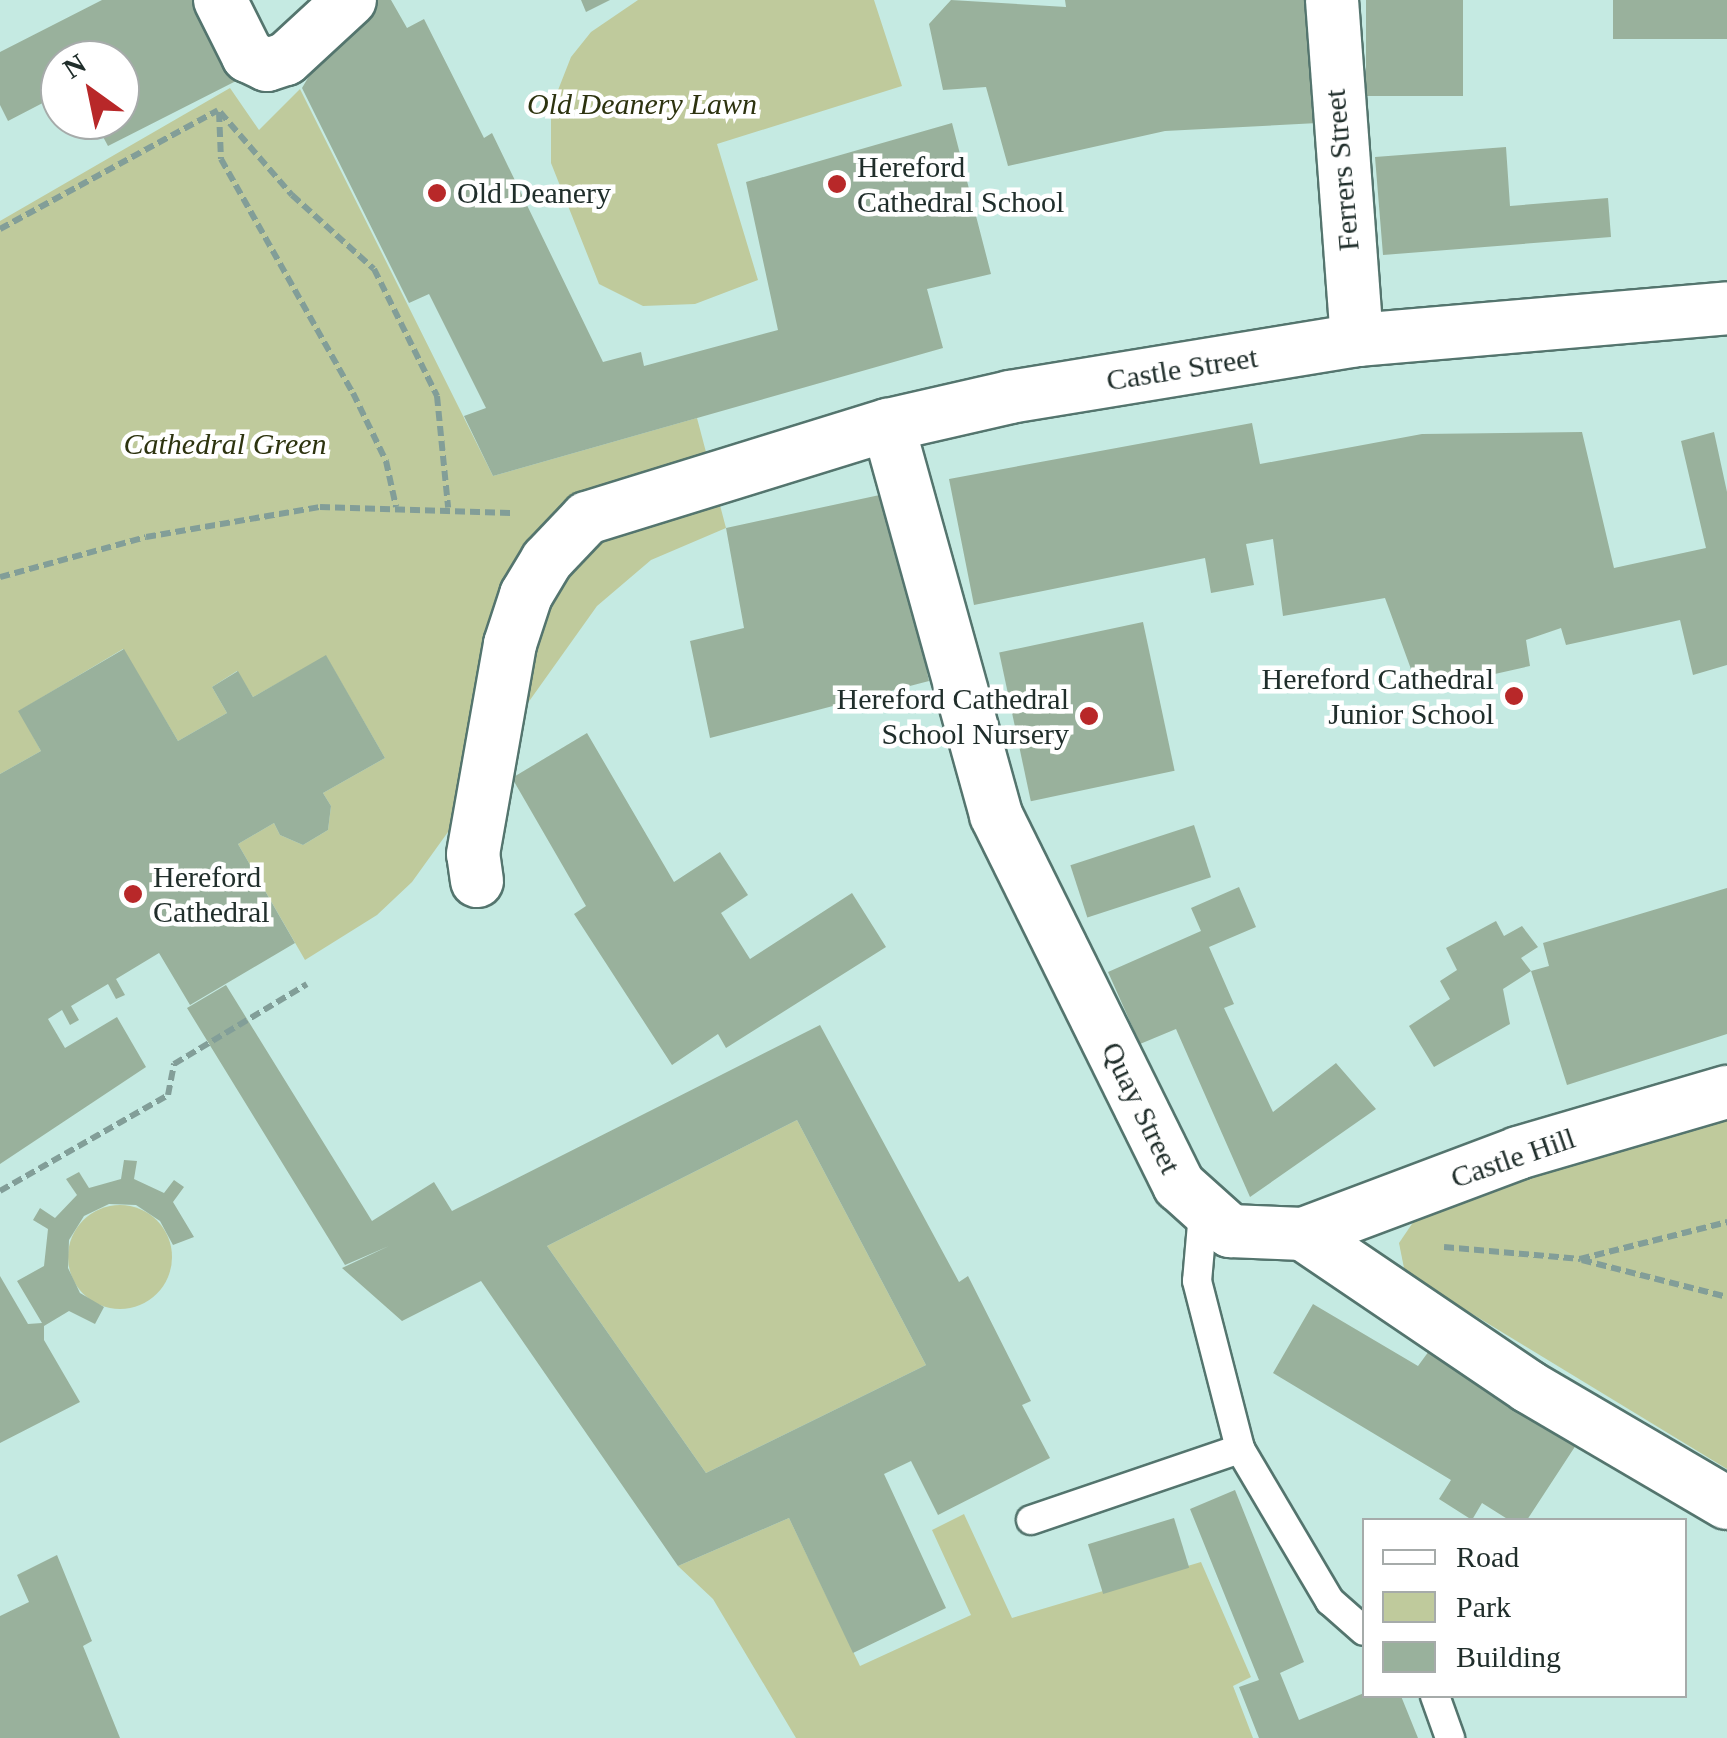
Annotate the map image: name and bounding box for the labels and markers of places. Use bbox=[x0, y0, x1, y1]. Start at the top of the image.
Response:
place label: Hereford Cathedral School bbox=[857, 149, 1064, 220]
marker: Hereford Cathedral School bbox=[826, 173, 848, 195]
place label: Old Deanery bbox=[457, 175, 611, 211]
marker: Old Deanery bbox=[426, 182, 448, 204]
place label: Hereford Cathedral Junior School bbox=[1262, 661, 1494, 732]
place label: Hereford Cathedral School Nursery bbox=[837, 681, 1069, 752]
marker: Hereford Cathedral Junior School bbox=[1503, 685, 1525, 707]
marker: Hereford Cathedral School Nursery bbox=[1078, 705, 1100, 727]
place label: Hereford Cathedral bbox=[153, 859, 270, 930]
marker: Hereford Cathedral bbox=[122, 883, 144, 905]

